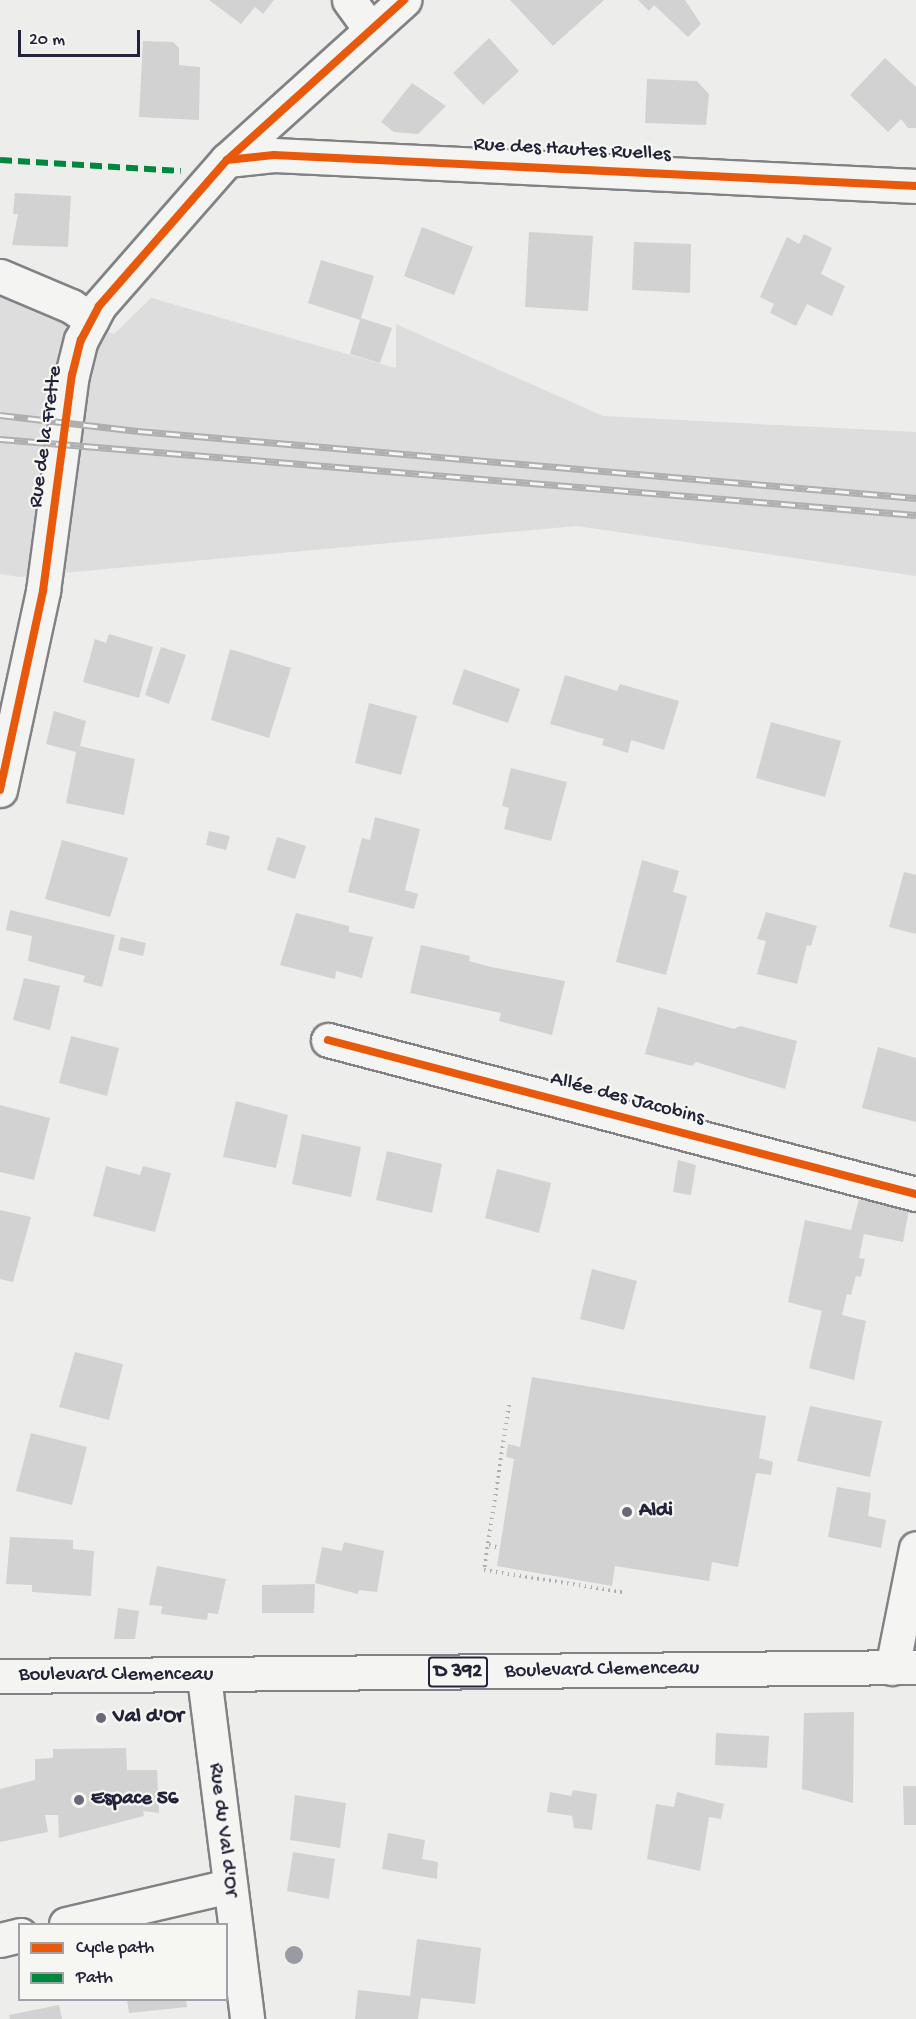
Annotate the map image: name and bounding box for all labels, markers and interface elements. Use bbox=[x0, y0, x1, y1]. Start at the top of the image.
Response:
scale bar bbox=[21, 18, 142, 56]
text: 20 m bbox=[29, 30, 65, 51]
street label: Rue des Hautes Ruelles bbox=[473, 133, 671, 169]
street label: Rue de la Frette bbox=[25, 364, 69, 510]
street label: Allée des Jacobins bbox=[547, 1067, 707, 1133]
place label: Aldi bbox=[639, 1499, 673, 1525]
marker: Aldi bbox=[620, 1505, 634, 1519]
road number: D 392 bbox=[428, 1655, 488, 1689]
street label: Boulevard Clemenceau bbox=[504, 1657, 700, 1685]
street label: Boulevard Clemenceau bbox=[19, 1663, 213, 1689]
place label: Val d'Or bbox=[113, 1705, 184, 1731]
marker: Val d'Or bbox=[94, 1711, 108, 1725]
street label: Rue du Val d'Or bbox=[201, 1762, 243, 1898]
place label: Espace 56 bbox=[91, 1787, 178, 1813]
marker: Espace 56 bbox=[72, 1793, 86, 1807]
legend bbox=[18, 1923, 228, 2001]
text: Cycle path bbox=[76, 1938, 154, 1959]
text: Path bbox=[76, 1968, 113, 1989]

